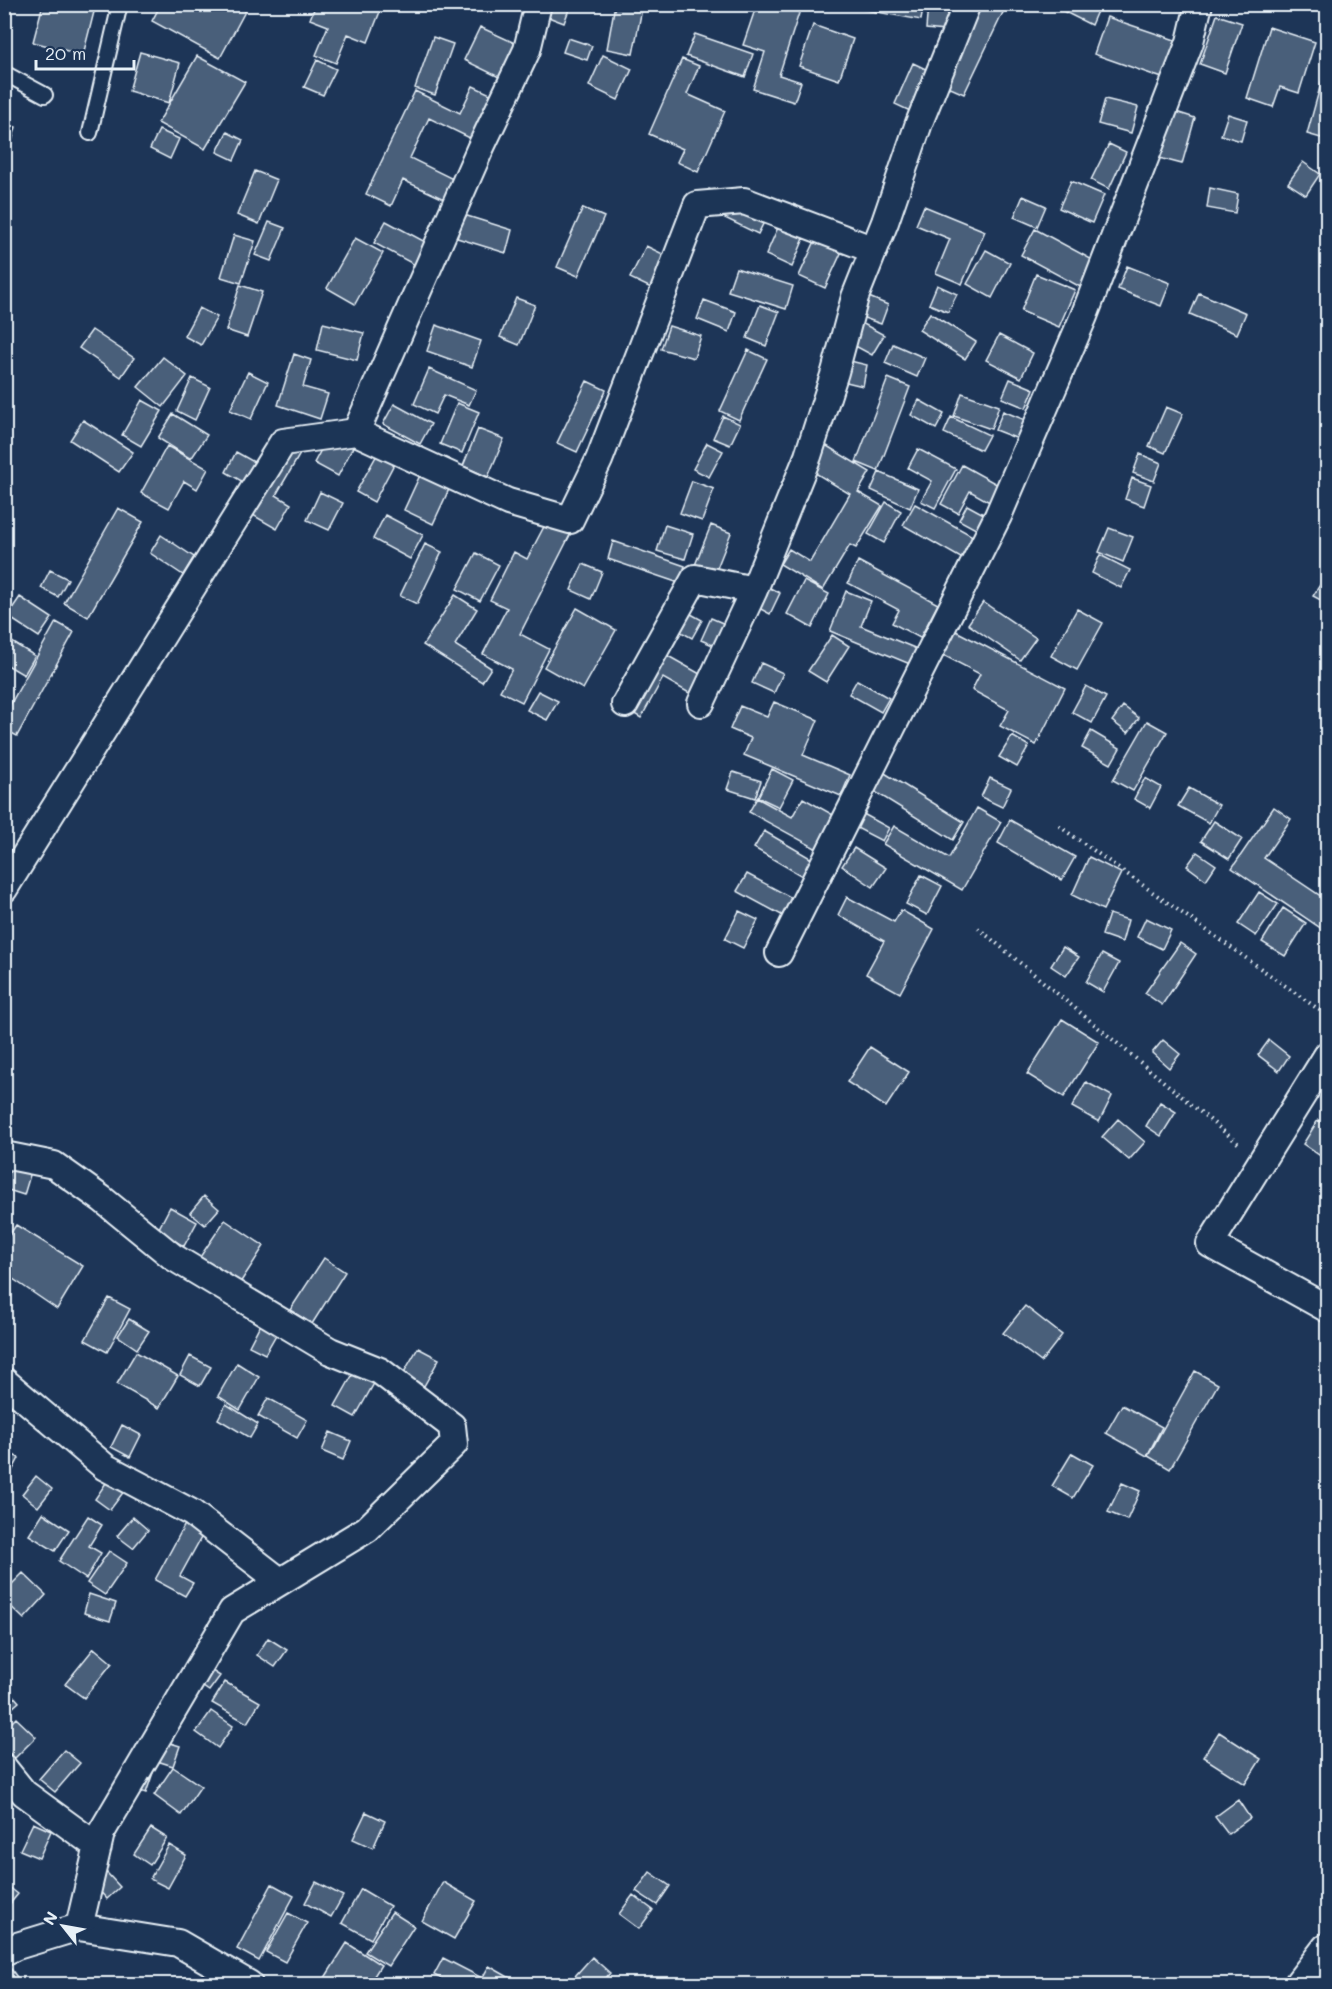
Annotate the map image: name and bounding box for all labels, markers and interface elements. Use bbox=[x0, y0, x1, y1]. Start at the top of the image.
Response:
scale bar bbox=[36, 33, 134, 71]
text: 20 m bbox=[45, 41, 86, 65]
north arrow bbox=[33, 1896, 93, 1956]
text: N bbox=[38, 1907, 62, 1929]

